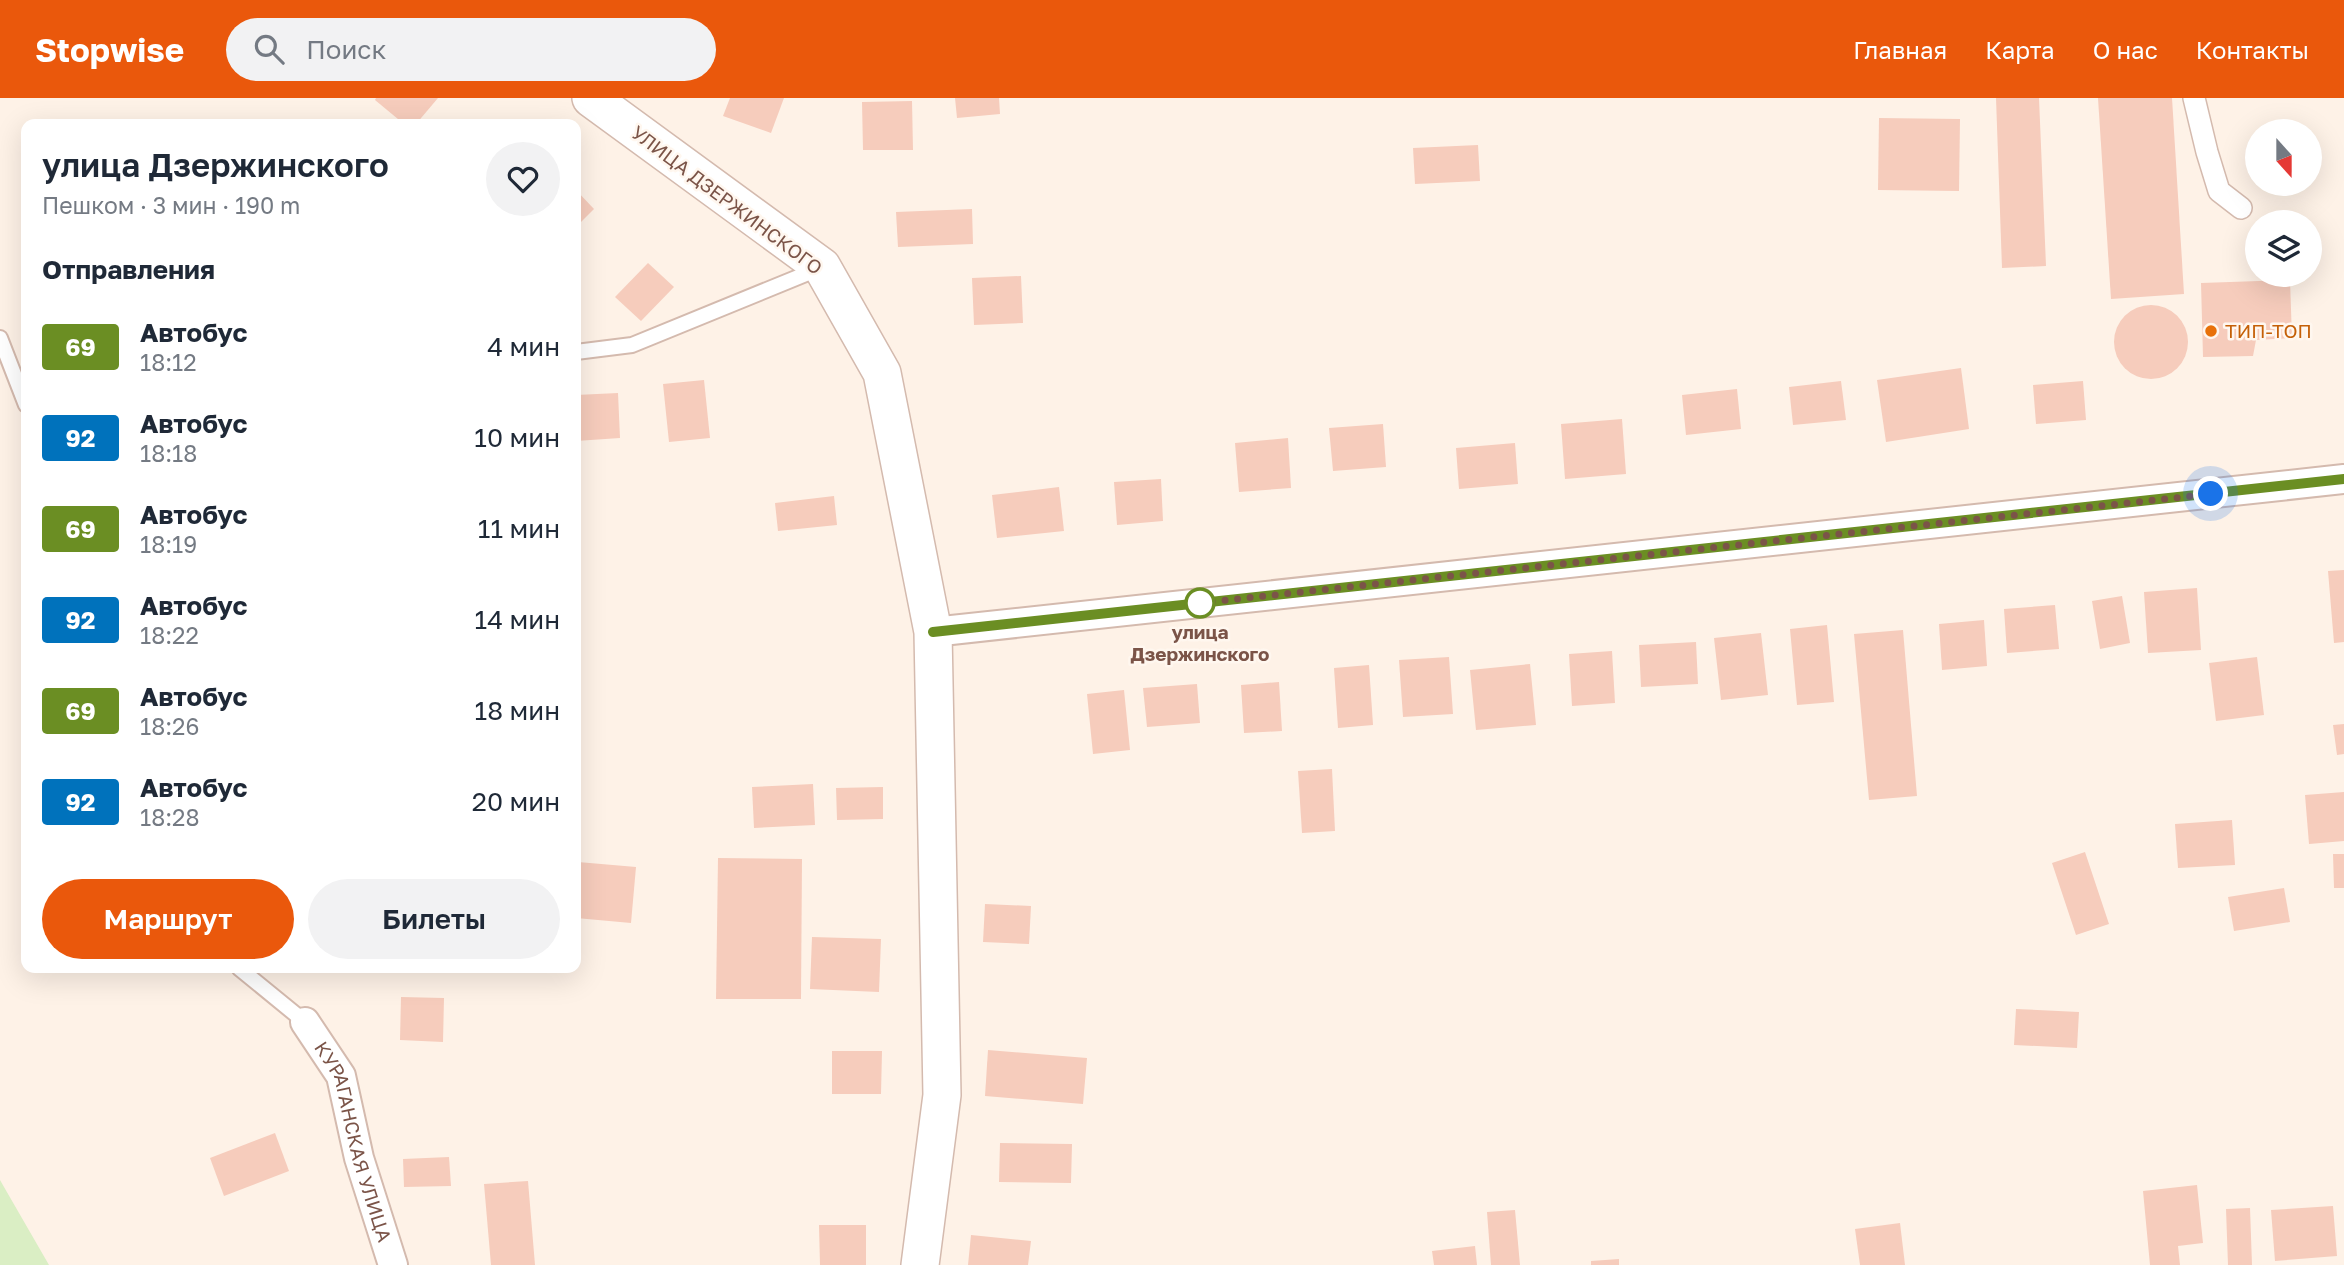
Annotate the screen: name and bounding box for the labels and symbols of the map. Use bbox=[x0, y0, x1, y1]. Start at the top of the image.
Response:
north arrow bbox=[2245, 119, 2322, 196]
street label: УЛИЦА ДЗЕРЖИНСКОГО bbox=[627, 120, 827, 279]
place label: ТИП-ТОП bbox=[2225, 319, 2312, 342]
marker: ТИП-ТОП bbox=[2203, 323, 2219, 339]
your location bbox=[2193, 476, 2228, 511]
marker: улица Дзержинского bbox=[1185, 588, 1215, 618]
place label: улица Дзержинского bbox=[1130, 620, 1270, 665]
street label: КУРАГАНСКАЯ УЛИЦА bbox=[310, 1037, 397, 1245]

